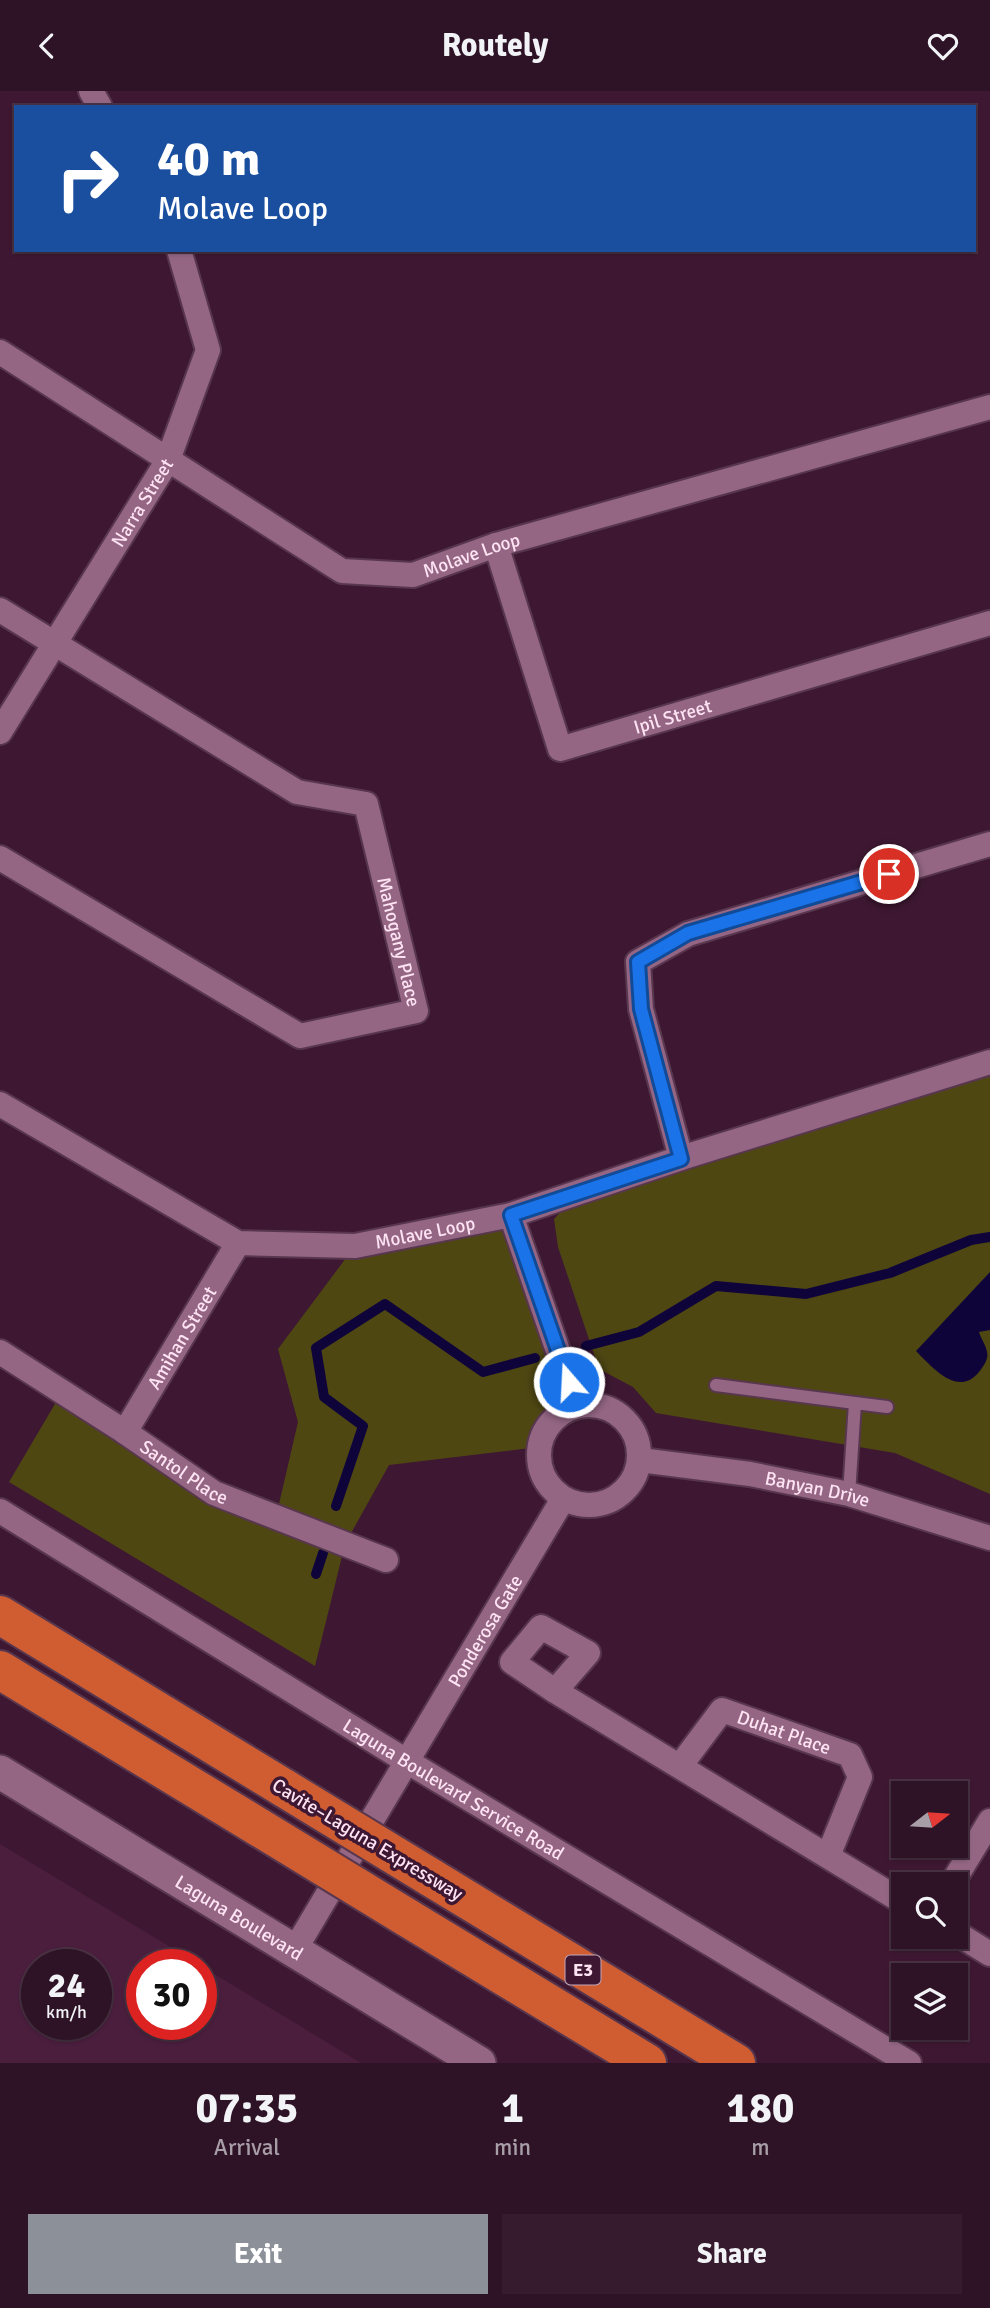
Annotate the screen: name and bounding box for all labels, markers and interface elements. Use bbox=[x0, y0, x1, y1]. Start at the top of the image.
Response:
text: Routely bbox=[442, 26, 548, 65]
icon: back bbox=[28, 27, 66, 65]
icon: heart bbox=[924, 27, 962, 65]
text: 40 m bbox=[157, 129, 260, 189]
icon: right bbox=[42, 133, 133, 224]
text: Molave Loop bbox=[157, 189, 328, 228]
street label: Narra Street bbox=[106, 454, 179, 552]
street label: Molave Loop bbox=[420, 528, 523, 583]
street label: Ipil Street bbox=[631, 694, 715, 740]
pin bbox=[859, 844, 919, 904]
icon: arrive bbox=[870, 855, 908, 893]
street label: Mahogany Place bbox=[371, 875, 425, 1009]
street label: Molave Loop bbox=[373, 1211, 477, 1255]
street label: Amihan Street bbox=[142, 1282, 223, 1394]
position arrow bbox=[532, 1345, 606, 1419]
street label: Santol Place bbox=[135, 1435, 231, 1510]
street label: Banyan Drive bbox=[763, 1466, 873, 1513]
street label: Ponderosa Gate bbox=[443, 1571, 528, 1691]
street label: Duhat Place bbox=[734, 1705, 834, 1760]
street label: Laguna Boulevard Service Road bbox=[338, 1714, 568, 1866]
street label: Cavite–Laguna Expressway bbox=[268, 1773, 467, 1906]
north arrow bbox=[891, 1781, 968, 1859]
map controls bbox=[891, 1781, 968, 2040]
street label: Laguna Boulevard bbox=[170, 1870, 307, 1966]
button: search bbox=[891, 1872, 968, 1949]
speed limit sign: 30 bbox=[126, 1949, 217, 2040]
road number: E3 bbox=[566, 1956, 600, 1985]
button: layers bbox=[891, 1963, 968, 2040]
text: 24 bbox=[48, 1964, 85, 2007]
text: km/h bbox=[46, 2001, 87, 2023]
text: 07:35 bbox=[195, 2083, 299, 2134]
text: 1 bbox=[501, 2083, 524, 2134]
text: 180 bbox=[726, 2083, 795, 2134]
text: Arrival bbox=[214, 2133, 280, 2162]
text: min bbox=[494, 2133, 531, 2162]
text: m bbox=[751, 2133, 770, 2162]
button: Exit bbox=[28, 2214, 488, 2294]
button: Share bbox=[502, 2214, 962, 2294]

